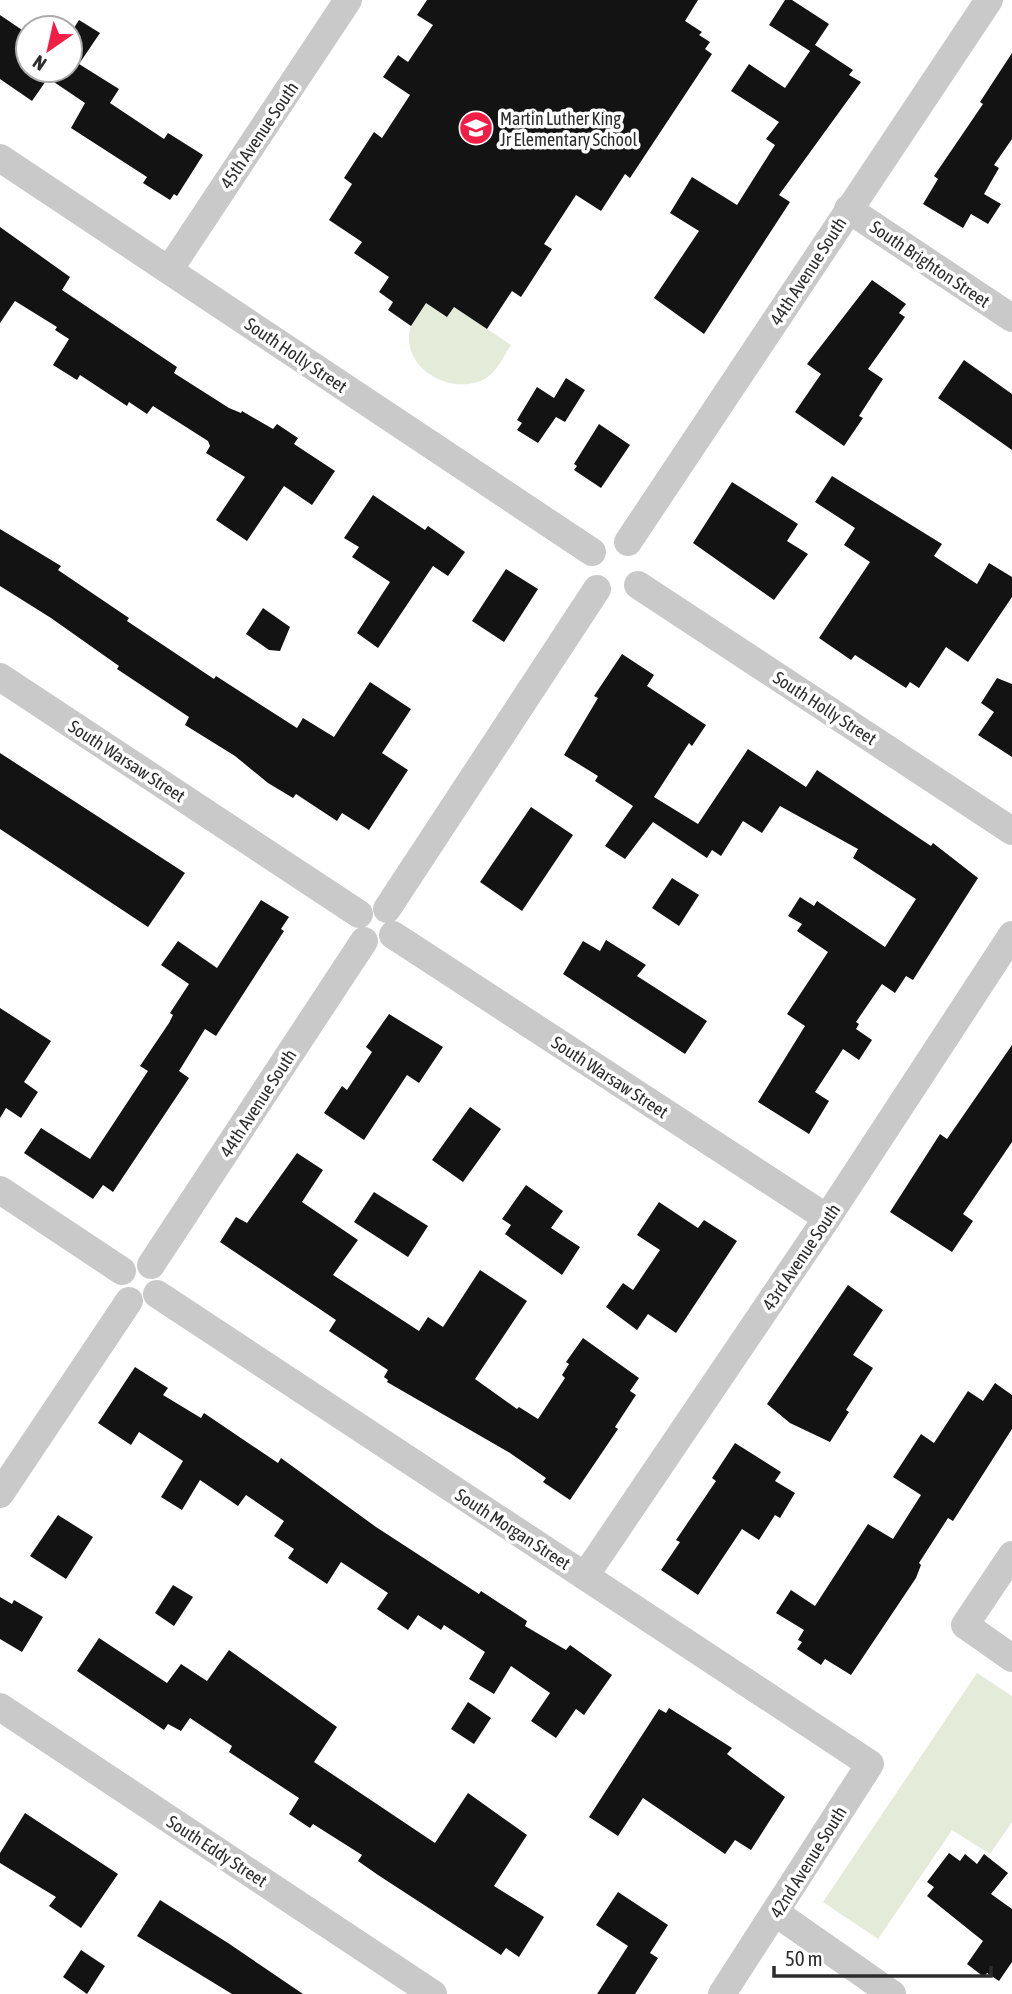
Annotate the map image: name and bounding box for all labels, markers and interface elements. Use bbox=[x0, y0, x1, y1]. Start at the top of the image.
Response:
north arrow bbox=[14, 14, 84, 84]
text: N bbox=[29, 51, 50, 75]
street label: 45th Avenue South bbox=[216, 78, 302, 192]
place label: Martin Luther King Jr Elementary School bbox=[500, 108, 637, 150]
school or university icon: Martin Luther King Jr Elementary School bbox=[457, 109, 495, 147]
street label: 44th Avenue South bbox=[765, 213, 851, 329]
street label: South Brighton Street bbox=[866, 216, 994, 312]
street label: South Holly Street bbox=[241, 313, 351, 397]
street label: South Holly Street bbox=[769, 667, 881, 749]
street label: South Warsaw Street bbox=[65, 716, 189, 806]
street label: South Warsaw Street bbox=[548, 1032, 672, 1122]
street label: 44th Avenue South bbox=[215, 1045, 301, 1161]
street label: 43rd Avenue South bbox=[758, 1200, 844, 1314]
street label: South Morgan Street bbox=[452, 1484, 574, 1574]
street label: 42nd Avenue South bbox=[765, 1802, 851, 1922]
street label: South Eddy Street bbox=[163, 1811, 271, 1891]
scale bar bbox=[774, 1934, 991, 1978]
text: 50 m bbox=[785, 1946, 823, 1970]

